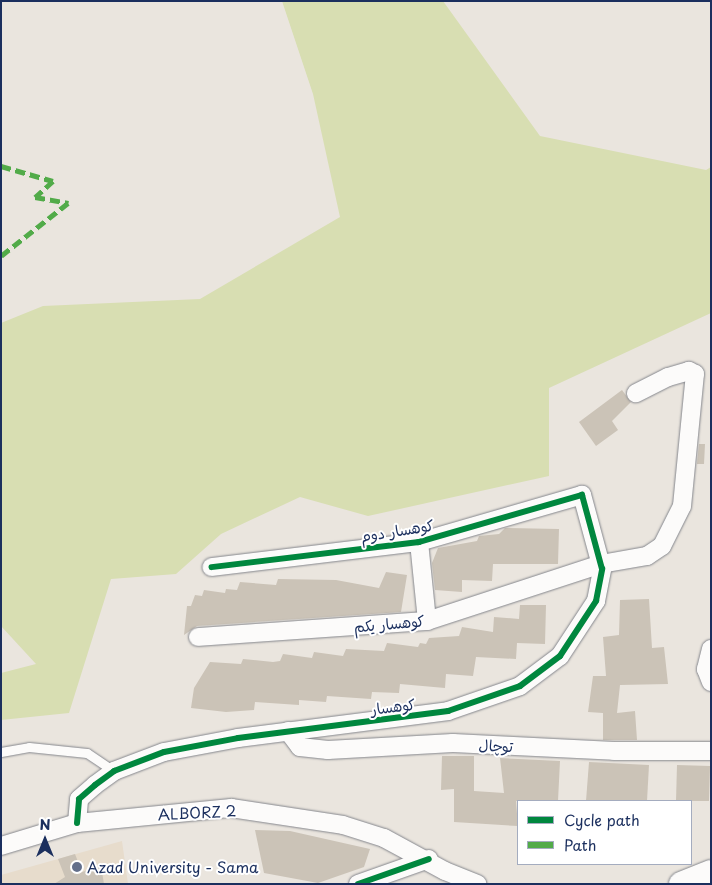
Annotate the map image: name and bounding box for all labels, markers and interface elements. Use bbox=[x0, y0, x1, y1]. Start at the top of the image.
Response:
street label: کوهسار دوم bbox=[359, 515, 435, 545]
street label: کوهسار یکم bbox=[353, 611, 425, 635]
street label: کوهسار bbox=[370, 694, 416, 718]
street label: توچال bbox=[478, 735, 514, 755]
legend bbox=[517, 800, 692, 865]
street label: ALBORZ 2 bbox=[157, 801, 237, 823]
text: Cycle path bbox=[564, 808, 640, 831]
text: N bbox=[39, 814, 51, 835]
north arrow bbox=[20, 815, 70, 865]
text: Path bbox=[564, 833, 596, 856]
place label: Azad University - Sama bbox=[87, 858, 259, 876]
marker: Azad University - Sama bbox=[71, 861, 83, 873]

